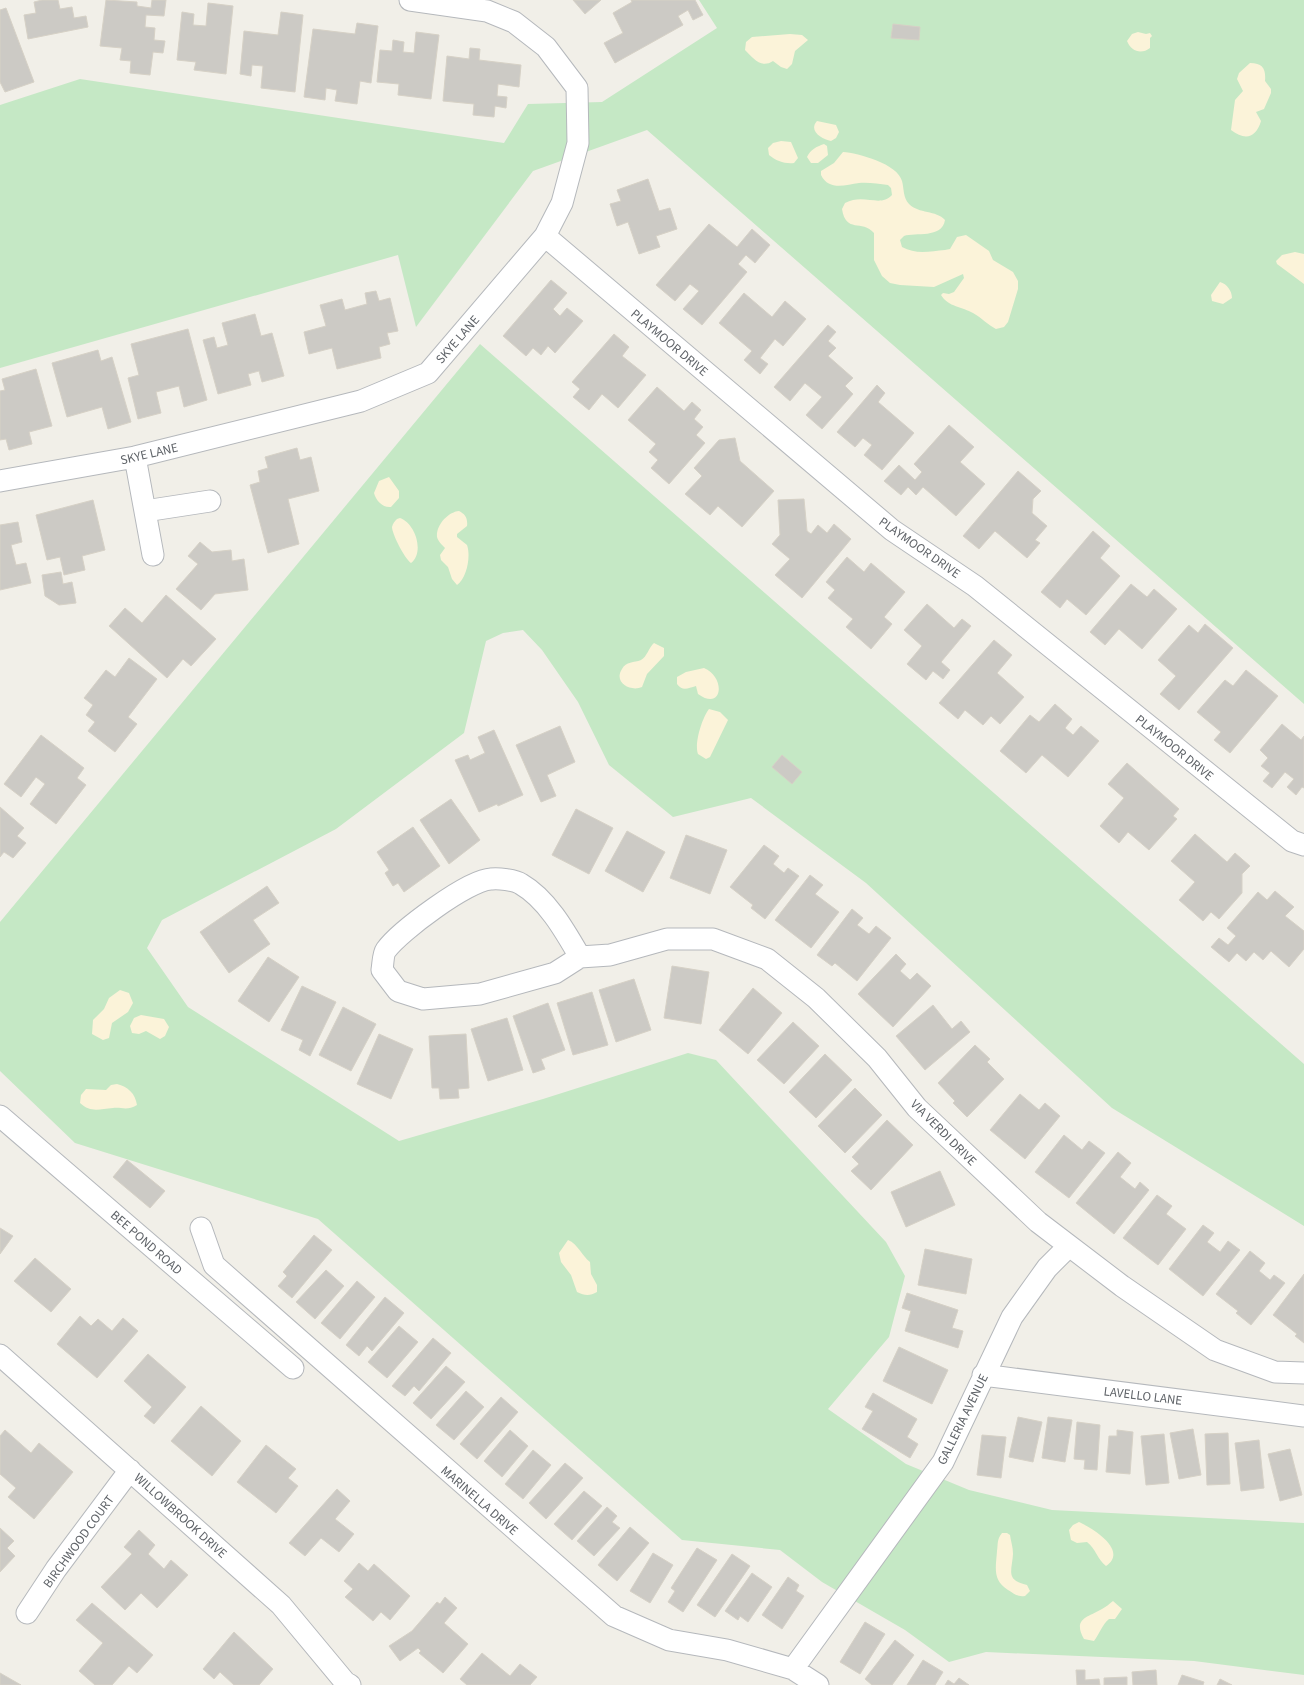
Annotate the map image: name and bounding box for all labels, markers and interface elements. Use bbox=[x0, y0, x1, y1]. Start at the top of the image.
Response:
street label: PLAYMOOR DRIVE bbox=[627, 305, 712, 381]
street label: SKYE LANE bbox=[432, 312, 484, 368]
street label: SKYE LANE bbox=[119, 439, 180, 469]
street label: PLAYMOOR DRIVE bbox=[875, 513, 964, 583]
street label: PLAYMOOR DRIVE bbox=[1131, 711, 1217, 785]
street label: VIA VERDI DRIVE bbox=[906, 1096, 981, 1170]
street label: BEE POND ROAD bbox=[107, 1206, 186, 1279]
street label: GALLERIA AVENUE bbox=[933, 1371, 993, 1468]
street label: LAVELLO LANE bbox=[1103, 1382, 1183, 1410]
street label: MARINELLA DRIVE bbox=[437, 1462, 522, 1540]
street label: WILLOWBROOK DRIVE bbox=[130, 1469, 231, 1563]
street label: BIRCHWOOD COURT bbox=[39, 1492, 119, 1592]

